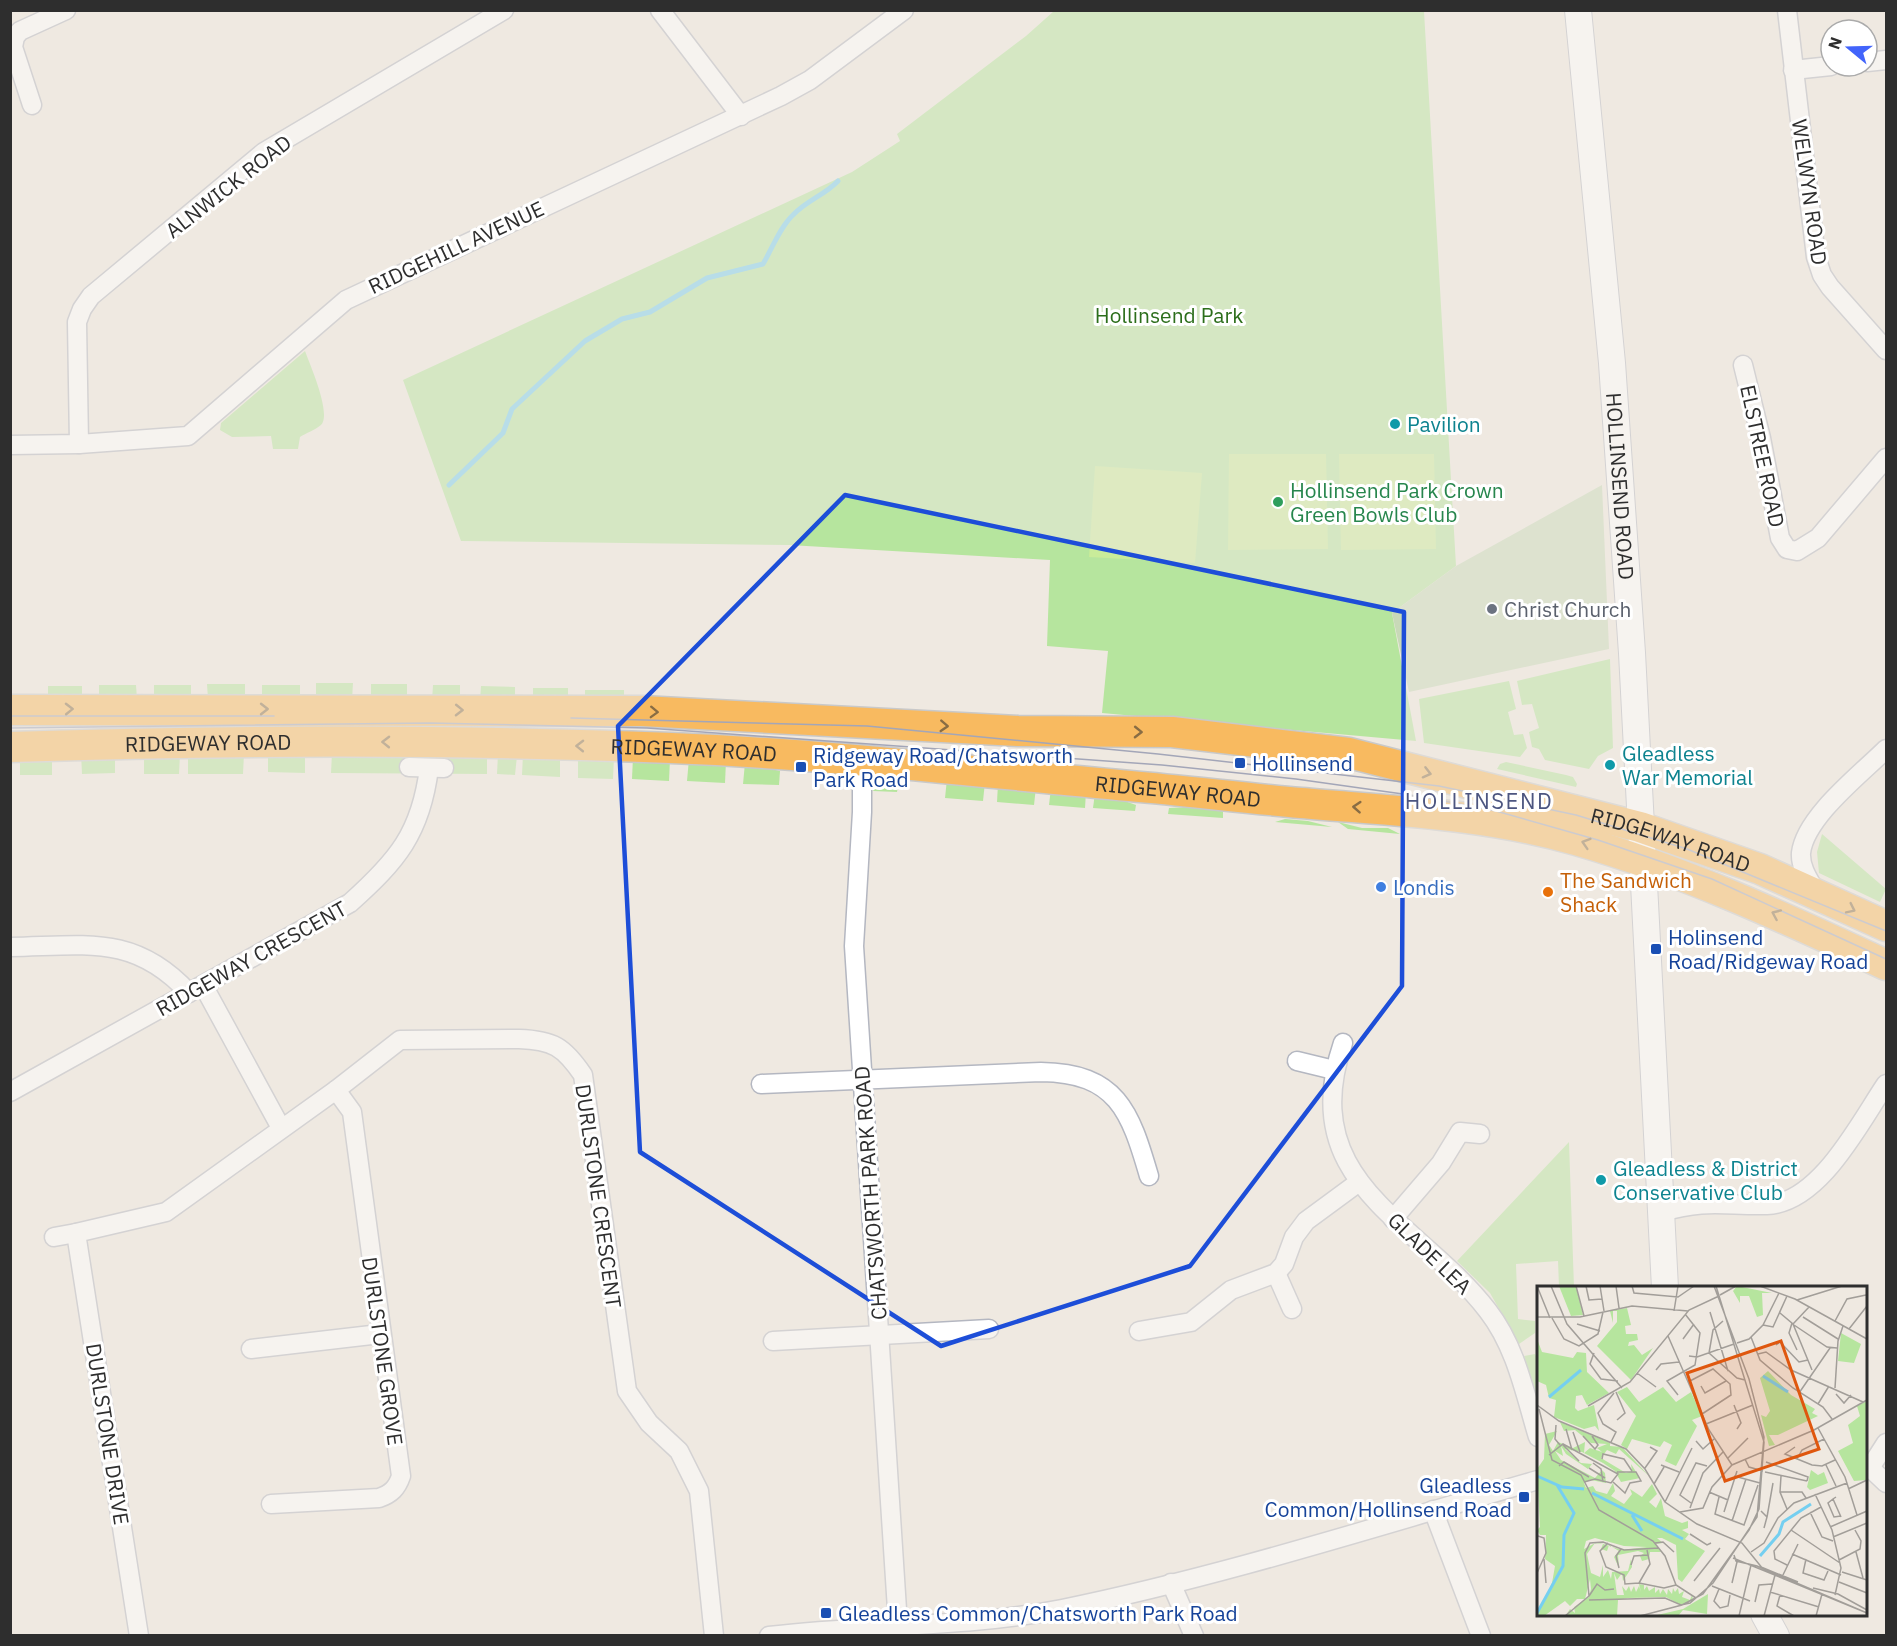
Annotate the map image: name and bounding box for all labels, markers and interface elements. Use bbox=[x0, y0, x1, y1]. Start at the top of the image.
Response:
north arrow bbox=[1819, 18, 1879, 78]
text: N bbox=[1823, 34, 1846, 52]
street label: WELWYN ROAD bbox=[1786, 117, 1834, 267]
street label: ALNWICK ROAD bbox=[159, 128, 297, 244]
street label: RIDGEHILL AVENUE bbox=[364, 194, 548, 300]
park label: Hollinsend Park bbox=[1095, 301, 1243, 329]
street label: ELSTREE ROAD bbox=[1734, 382, 1792, 530]
street label: HOLLINSEND ROAD bbox=[1600, 391, 1641, 581]
place label: Pavilion bbox=[1407, 410, 1481, 438]
marker: Pavilion bbox=[1388, 417, 1402, 431]
place label: Hollinsend Park Crown Green Bowls Club bbox=[1290, 476, 1504, 528]
marker: Hollinsend Park Crown Green Bowls Club bbox=[1271, 495, 1285, 509]
place label: Christ Church bbox=[1504, 595, 1631, 623]
marker: Christ Church bbox=[1485, 602, 1499, 616]
one-way arrow bbox=[64, 703, 73, 715]
one-way arrow bbox=[259, 703, 268, 715]
one-way arrow bbox=[454, 704, 463, 716]
one-way arrow bbox=[649, 705, 658, 718]
one-way arrow bbox=[939, 719, 948, 732]
one-way arrow bbox=[1134, 726, 1143, 738]
street label: RIDGEWAY ROAD bbox=[124, 728, 291, 758]
street label: RIDGEWAY ROAD bbox=[610, 732, 778, 768]
one-way arrow bbox=[381, 736, 390, 748]
one-way arrow bbox=[576, 739, 585, 752]
place label: Gleadless War Memorial bbox=[1622, 739, 1753, 791]
place label: Ridgeway Road/Chatsworth Park Road bbox=[813, 741, 1073, 793]
place label: Hollinsend bbox=[1252, 749, 1353, 777]
marker: Hollinsend bbox=[1233, 756, 1247, 770]
marker: Gleadless War Memorial bbox=[1603, 758, 1617, 772]
marker: Ridgeway Road/Chatsworth Park Road bbox=[794, 760, 808, 774]
one-way arrow bbox=[1422, 766, 1432, 779]
street label: RIDGEWAY ROAD bbox=[1094, 769, 1262, 813]
district label: HOLLINSEND bbox=[1405, 786, 1553, 815]
one-way arrow bbox=[1352, 800, 1361, 813]
street label: RIDGEWAY ROAD bbox=[1588, 801, 1754, 879]
one-way arrow bbox=[1581, 838, 1592, 850]
place label: The Sandwich Shack bbox=[1560, 866, 1692, 918]
place label: Londis bbox=[1393, 873, 1455, 901]
marker: Londis bbox=[1374, 880, 1388, 894]
marker: The Sandwich Shack bbox=[1541, 885, 1555, 899]
street label: RIDGEWAY CRESCENT bbox=[151, 894, 351, 1022]
one-way arrow bbox=[1845, 901, 1856, 913]
one-way arrow bbox=[1772, 909, 1783, 921]
place label: Holinsend Road/Ridgeway Road bbox=[1668, 923, 1868, 975]
marker: Holinsend Road/Ridgeway Road bbox=[1649, 942, 1663, 956]
street label: CHATSWORTH PARK ROAD bbox=[847, 1065, 893, 1321]
street label: DURLSTONE CRESCENT bbox=[569, 1082, 629, 1310]
place label: Gleadless & District Conservative Club bbox=[1613, 1154, 1798, 1206]
marker: Gleadless & District Conservative Club bbox=[1594, 1173, 1608, 1187]
street label: GLADE LEA bbox=[1382, 1206, 1478, 1300]
street label: DURLSTONE GROVE bbox=[356, 1255, 410, 1447]
inset map bbox=[1537, 1286, 1867, 1616]
street label: DURLSTONE DRIVE bbox=[80, 1341, 136, 1527]
place label: Gleadless Common/Hollinsend Road bbox=[1265, 1471, 1512, 1523]
marker: Gleadless Common/Hollinsend Road bbox=[1517, 1490, 1531, 1504]
place label: Gleadless Common/Chatsworth Park Road bbox=[838, 1599, 1238, 1627]
marker: Gleadless Common/Chatsworth Park Road bbox=[819, 1606, 833, 1620]

